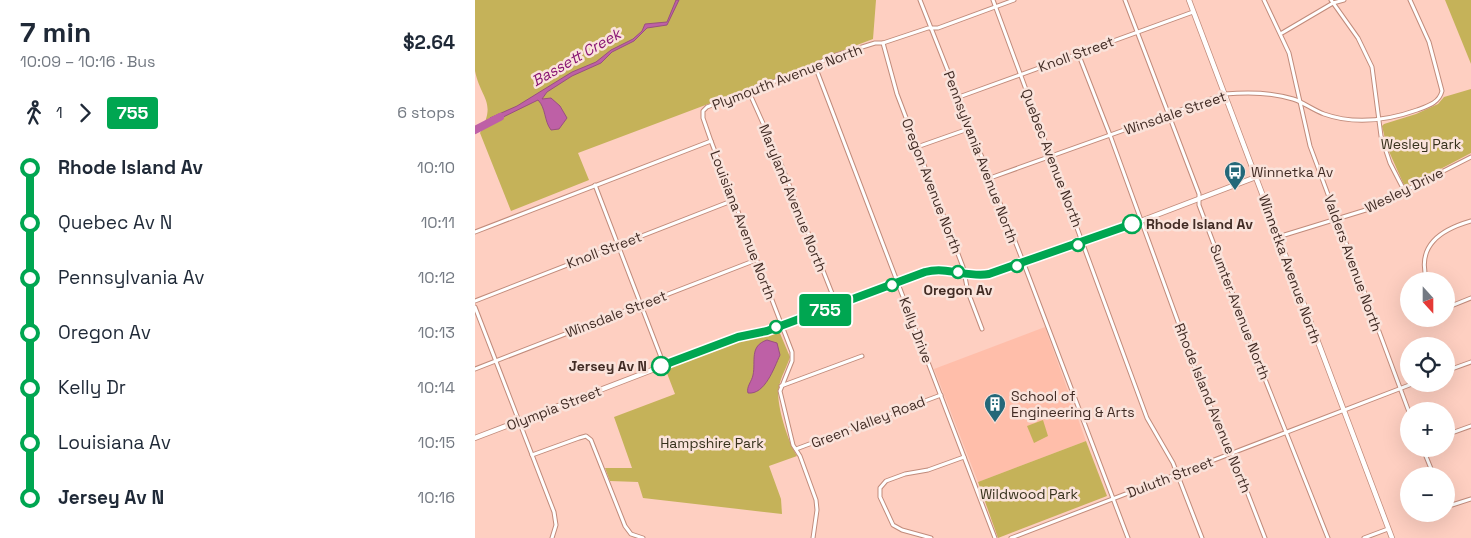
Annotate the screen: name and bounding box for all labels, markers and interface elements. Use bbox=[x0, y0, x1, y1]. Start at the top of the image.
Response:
text: 7 min bbox=[20, 14, 91, 50]
water label: Bassett Creek bbox=[528, 23, 626, 90]
text: $2.64 bbox=[403, 30, 455, 55]
street label: Knoll Street bbox=[1036, 32, 1116, 76]
street label: Plymouth Avenue North bbox=[709, 40, 865, 114]
text: 10:09 – 10:16 · Bus bbox=[20, 51, 156, 72]
street label: Pennsylvania Avenue North bbox=[940, 68, 1022, 246]
street label: Quebec Avenue North bbox=[1017, 86, 1087, 230]
street label: Winsdale Street bbox=[1122, 87, 1228, 139]
icon: walk bbox=[20, 99, 48, 127]
icon: forward bbox=[71, 99, 99, 127]
text: 755 bbox=[117, 101, 148, 124]
text: 1 bbox=[56, 102, 63, 123]
text: 6 stops bbox=[397, 102, 455, 123]
street label: Oregon Avenue North bbox=[898, 116, 966, 256]
street label: Maryland Avenue North bbox=[755, 121, 831, 275]
park label: Wesley Park bbox=[1381, 135, 1462, 153]
street label: Louisiana Avenue North bbox=[706, 148, 780, 302]
text: Rhode Island Av bbox=[58, 155, 203, 180]
text: 10:10 bbox=[417, 157, 455, 178]
bus stop icon: Winnetka Av bbox=[1223, 160, 1247, 191]
place label: Winnetka Av bbox=[1251, 163, 1334, 181]
street label: Wesley Drive bbox=[1362, 163, 1446, 217]
street label: Winnetka Avenue North bbox=[1255, 192, 1325, 346]
street label: Valders Avenue North bbox=[1320, 192, 1386, 334]
text: Quebec Av N bbox=[58, 210, 172, 235]
text: 10:11 bbox=[421, 212, 455, 233]
marker: Rhode Island Av bbox=[1122, 214, 1142, 234]
place label: Rhode Island Av bbox=[1146, 215, 1253, 233]
street label: Knoll Street bbox=[564, 227, 644, 273]
unlabelled marker bbox=[1071, 238, 1085, 252]
street label: Sumter Avenue North bbox=[1206, 242, 1274, 382]
unlabelled marker bbox=[1010, 259, 1024, 273]
text: Pennsylvania Av bbox=[58, 265, 205, 290]
marker: Oregon Av bbox=[951, 265, 965, 279]
text: 10:12 bbox=[418, 267, 455, 288]
north arrow bbox=[1400, 272, 1455, 328]
map controls bbox=[1400, 272, 1455, 522]
unlabelled marker bbox=[885, 278, 899, 292]
place label: Oregon Av bbox=[924, 281, 993, 299]
street label: Winsdale Street bbox=[563, 286, 669, 342]
line badge: 755 bbox=[796, 294, 854, 326]
street label: Kelly Drive bbox=[895, 295, 937, 365]
text: 755 bbox=[809, 298, 841, 321]
text: Oregon Av bbox=[58, 320, 151, 345]
unlabelled marker bbox=[769, 320, 783, 334]
street label: Rhode Island Avenue North bbox=[1171, 320, 1255, 496]
text: 10:13 bbox=[418, 322, 455, 343]
button: locate bbox=[1400, 337, 1455, 392]
marker: Jersey Av N bbox=[651, 356, 671, 376]
place label: Jersey Av N bbox=[569, 357, 647, 375]
text: Kelly Dr bbox=[58, 375, 126, 400]
text: 10:14 bbox=[417, 377, 455, 398]
street label: Olympia Street bbox=[504, 382, 604, 434]
place label: School of Engineering & Arts bbox=[1011, 387, 1135, 421]
street label: Green Valley Road bbox=[808, 392, 928, 452]
building icon: School of Engineering & Arts bbox=[983, 392, 1007, 423]
button: + bbox=[1400, 402, 1455, 457]
text: Louisiana Av bbox=[58, 430, 171, 455]
text: 10:15 bbox=[418, 432, 455, 453]
park label: Hampshire Park bbox=[660, 434, 764, 452]
street label: Duluth Street bbox=[1124, 452, 1216, 502]
button: − bbox=[1400, 467, 1455, 522]
text: Jersey Av N bbox=[58, 485, 164, 510]
park label: Wildwood Park bbox=[980, 485, 1079, 503]
text: 10:16 bbox=[418, 487, 455, 508]

